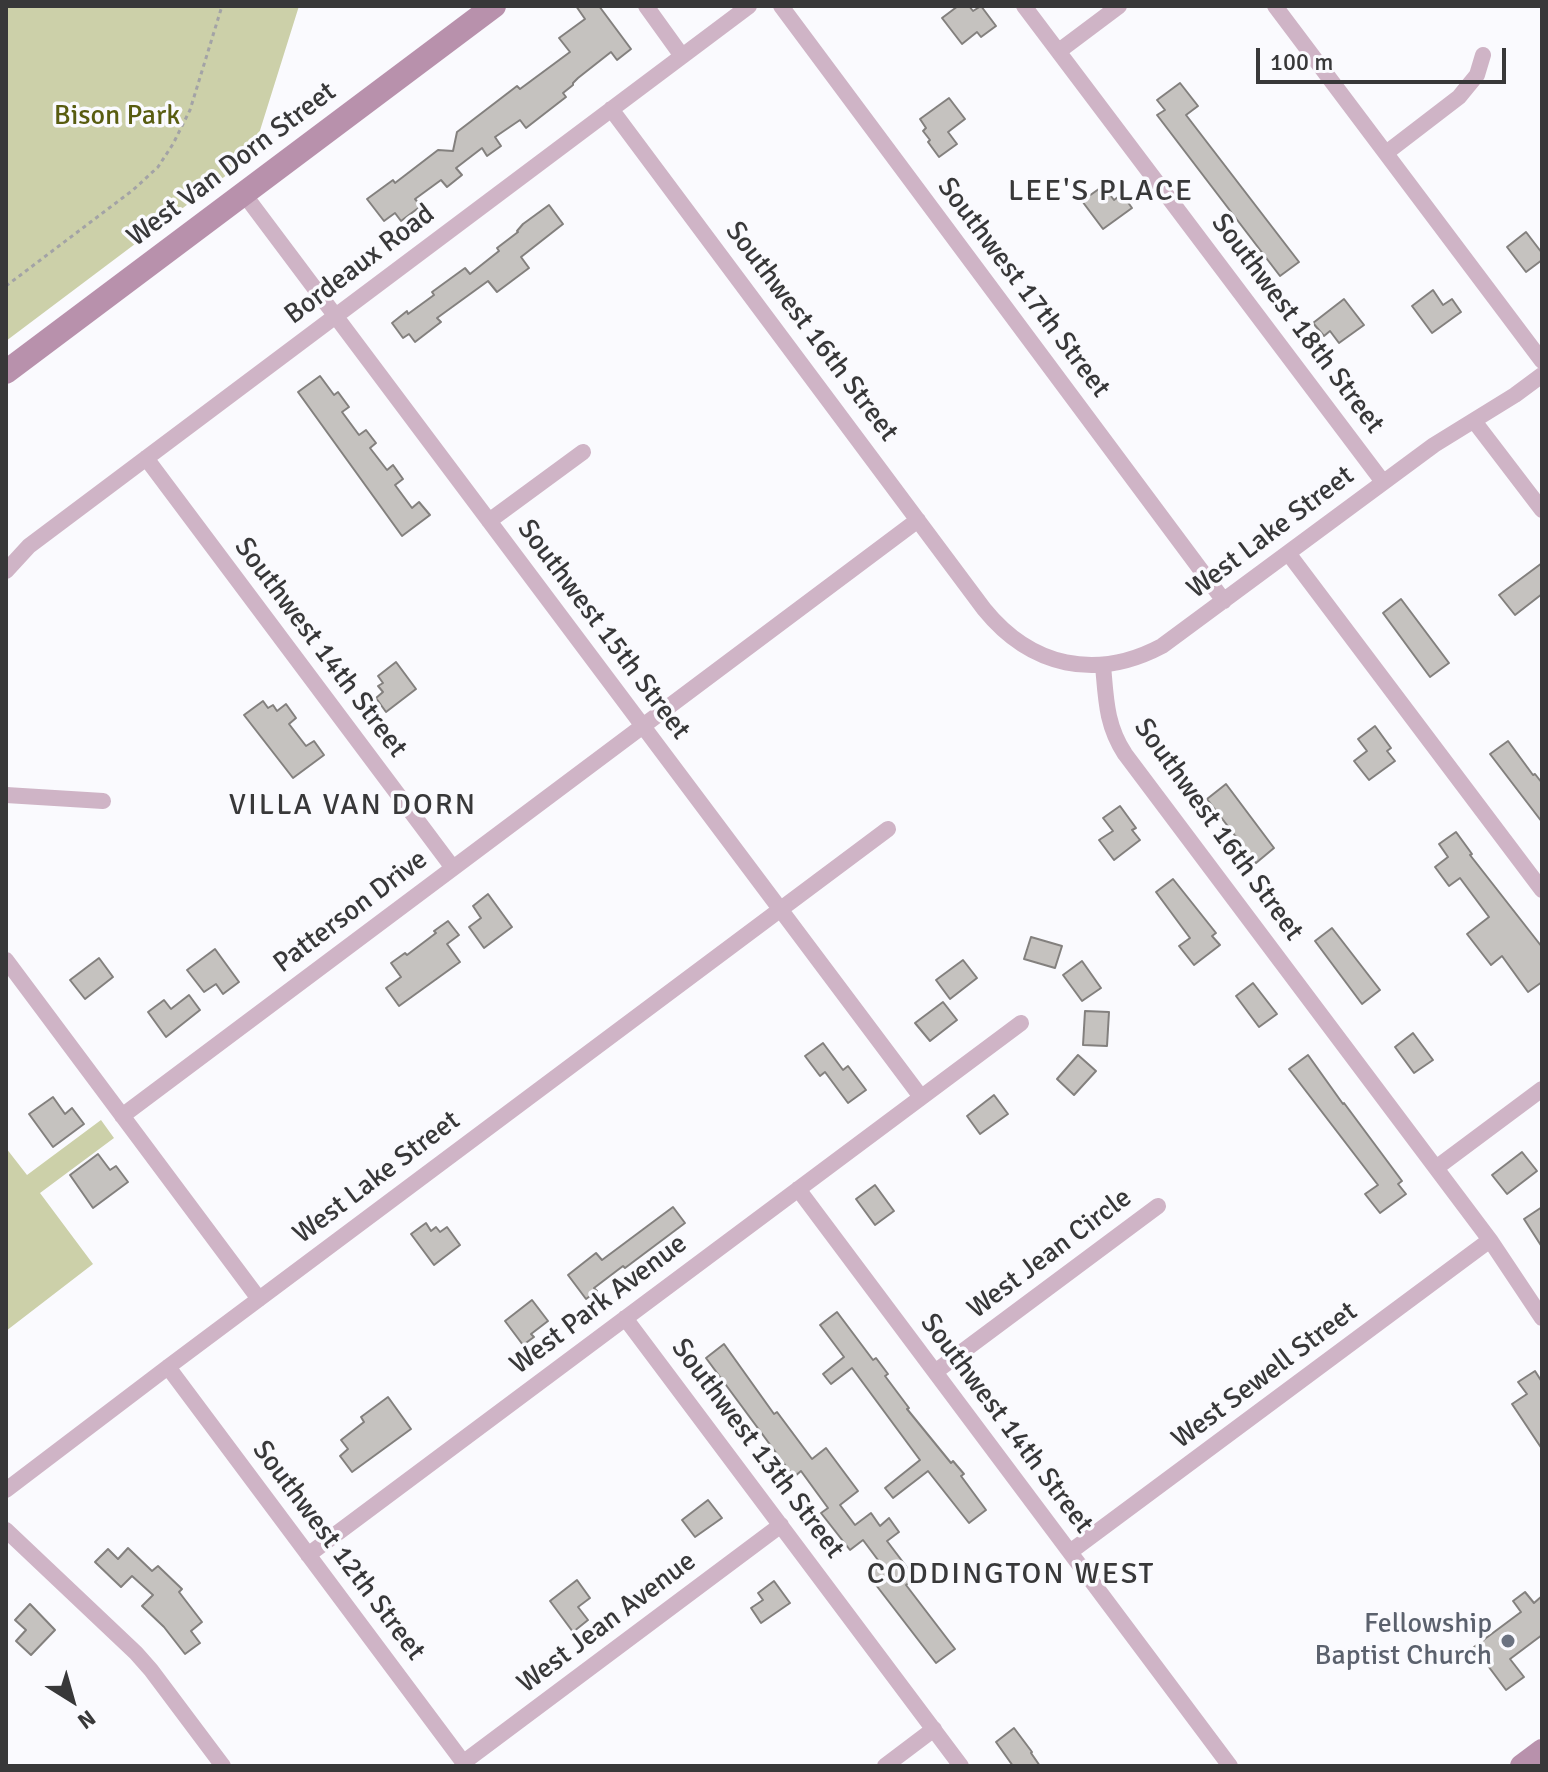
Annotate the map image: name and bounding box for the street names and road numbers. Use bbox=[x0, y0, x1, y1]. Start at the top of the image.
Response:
street label: West Van Dorn Street bbox=[121, 75, 343, 255]
street label: Southwest 17th Street bbox=[929, 171, 1117, 405]
street label: Bordeaux Road bbox=[278, 198, 442, 332]
street label: Southwest 18th Street bbox=[1203, 207, 1391, 441]
street label: Southwest 16th Street bbox=[717, 215, 905, 449]
street label: West Lake Street bbox=[1181, 459, 1361, 607]
street label: Southwest 15th Street bbox=[509, 513, 697, 747]
street label: Southwest 14th Street bbox=[226, 531, 414, 765]
street label: Southwest 16th Street bbox=[1126, 712, 1310, 948]
street label: Patterson Drive bbox=[268, 843, 434, 981]
street label: West Lake Street bbox=[287, 1104, 467, 1252]
street label: West Jean Circle bbox=[961, 1181, 1139, 1327]
street label: West Park Avenue bbox=[504, 1228, 694, 1382]
street label: West Sewell Street bbox=[1166, 1295, 1364, 1457]
street label: Southwest 14th Street bbox=[912, 1307, 1100, 1541]
street label: Southwest 13th Street bbox=[663, 1332, 851, 1566]
street label: Southwest 12th Street bbox=[244, 1434, 432, 1668]
street label: West Jean Avenue bbox=[511, 1545, 703, 1701]

